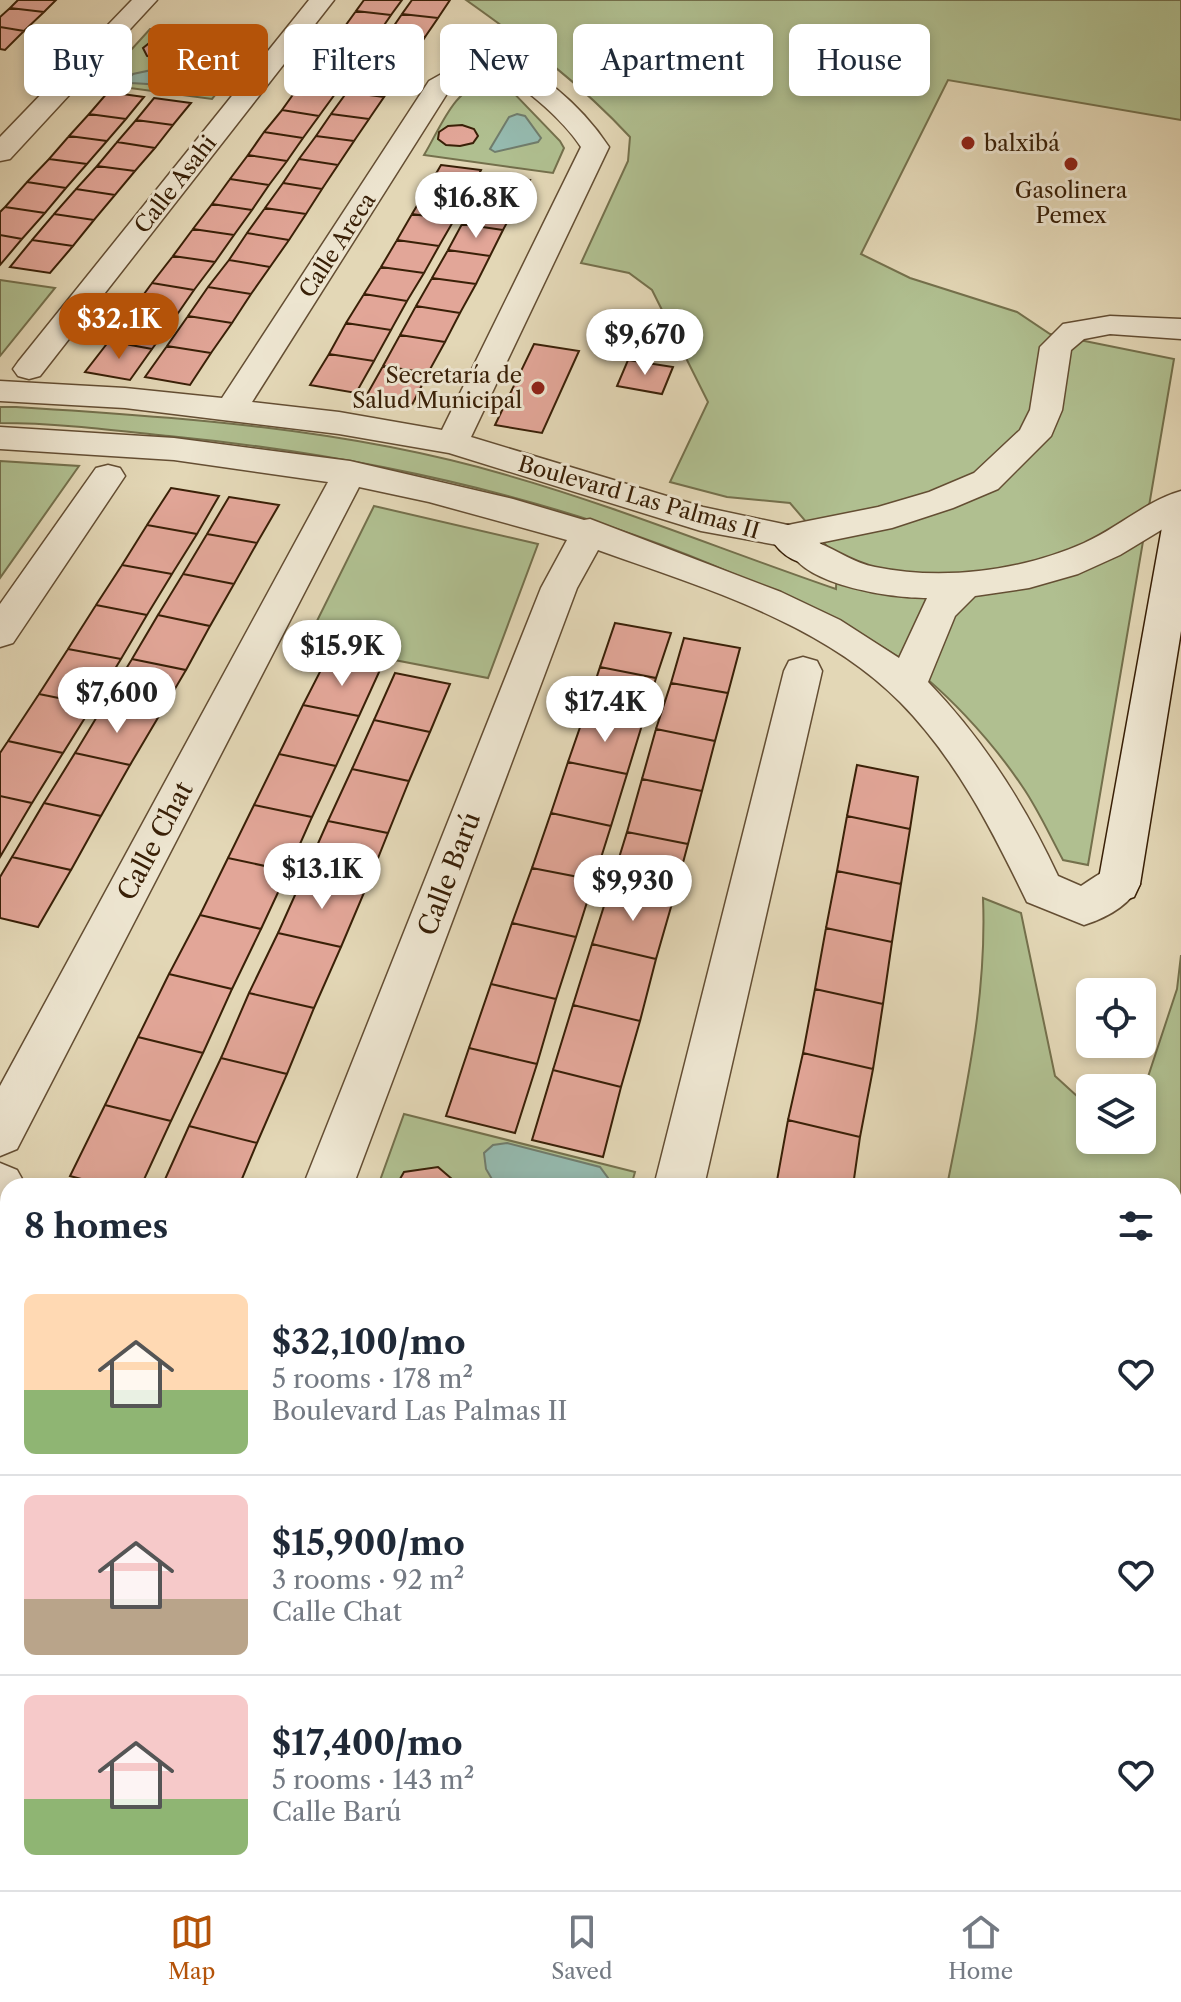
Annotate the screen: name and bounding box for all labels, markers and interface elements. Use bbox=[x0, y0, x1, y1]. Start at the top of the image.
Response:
chip: Buy bbox=[24, 24, 132, 96]
chip: Rent bbox=[148, 24, 268, 96]
chip: Filters bbox=[284, 24, 424, 96]
chip: New bbox=[440, 24, 557, 96]
chip: Apartment bbox=[573, 24, 773, 96]
chip: House bbox=[789, 24, 930, 96]
street label: Calle Asahi bbox=[129, 130, 222, 239]
place label: balxibá bbox=[984, 130, 1060, 157]
marker: balxibá bbox=[959, 134, 977, 152]
marker: Gasolinera Pemex bbox=[1062, 155, 1080, 173]
pin: $16.8K bbox=[411, 172, 541, 240]
place label: Gasolinera Pemex bbox=[1015, 177, 1128, 229]
text: $16.8K bbox=[433, 182, 519, 214]
street label: Calle Areca bbox=[294, 187, 382, 303]
pin: $32.1K bbox=[54, 293, 184, 361]
text: $32.1K bbox=[77, 303, 161, 335]
pin: $9,670 bbox=[580, 309, 710, 377]
text: $9,670 bbox=[604, 319, 686, 351]
place label: Secretaría de Salud Municipal bbox=[352, 362, 522, 414]
marker: Secretaría de Salud Municipal bbox=[529, 379, 547, 397]
street label: Boulevard Las Palmas II bbox=[515, 450, 763, 545]
pin: $15.9K bbox=[277, 620, 407, 688]
text: $15.9K bbox=[300, 630, 384, 662]
pin: $7,600 bbox=[52, 667, 182, 735]
pin: $17.4K bbox=[540, 676, 670, 744]
text: $7,600 bbox=[76, 677, 158, 709]
text: $17.4K bbox=[564, 686, 646, 718]
street label: Calle Chat bbox=[110, 775, 200, 906]
street label: Calle Barú bbox=[411, 808, 487, 940]
pin: $13.1K bbox=[257, 843, 387, 911]
text: $13.1K bbox=[282, 853, 362, 885]
pin: $9,930 bbox=[568, 855, 698, 923]
text: $9,930 bbox=[592, 865, 674, 897]
map controls bbox=[1076, 978, 1156, 1154]
button: locate bbox=[1076, 978, 1156, 1058]
button: layers bbox=[1076, 1074, 1156, 1154]
icon: filters bbox=[1114, 1204, 1158, 1248]
text: 8 homes bbox=[24, 1205, 168, 1247]
text: $32,100/mo bbox=[272, 1321, 466, 1363]
icon: home bbox=[88, 1326, 184, 1422]
icon: heart bbox=[1114, 1352, 1158, 1396]
text: 5 rooms · 178 m² bbox=[272, 1363, 473, 1395]
text: Boulevard Las Palmas II bbox=[272, 1395, 567, 1427]
text: $15,900/mo bbox=[272, 1522, 465, 1564]
icon: home bbox=[88, 1527, 184, 1623]
icon: heart bbox=[1114, 1553, 1158, 1597]
text: 3 rooms · 92 m² bbox=[272, 1564, 464, 1596]
text: Calle Chat bbox=[272, 1596, 402, 1628]
text: $17,400/mo bbox=[272, 1722, 463, 1764]
icon: home bbox=[88, 1727, 184, 1823]
icon: heart bbox=[1114, 1753, 1158, 1797]
text: 5 rooms · 143 m² bbox=[272, 1764, 474, 1796]
text: Calle Barú bbox=[272, 1796, 401, 1828]
tab: Map bbox=[168, 1910, 215, 1985]
tab: Saved bbox=[551, 1910, 612, 1985]
tab: Home bbox=[948, 1910, 1013, 1985]

